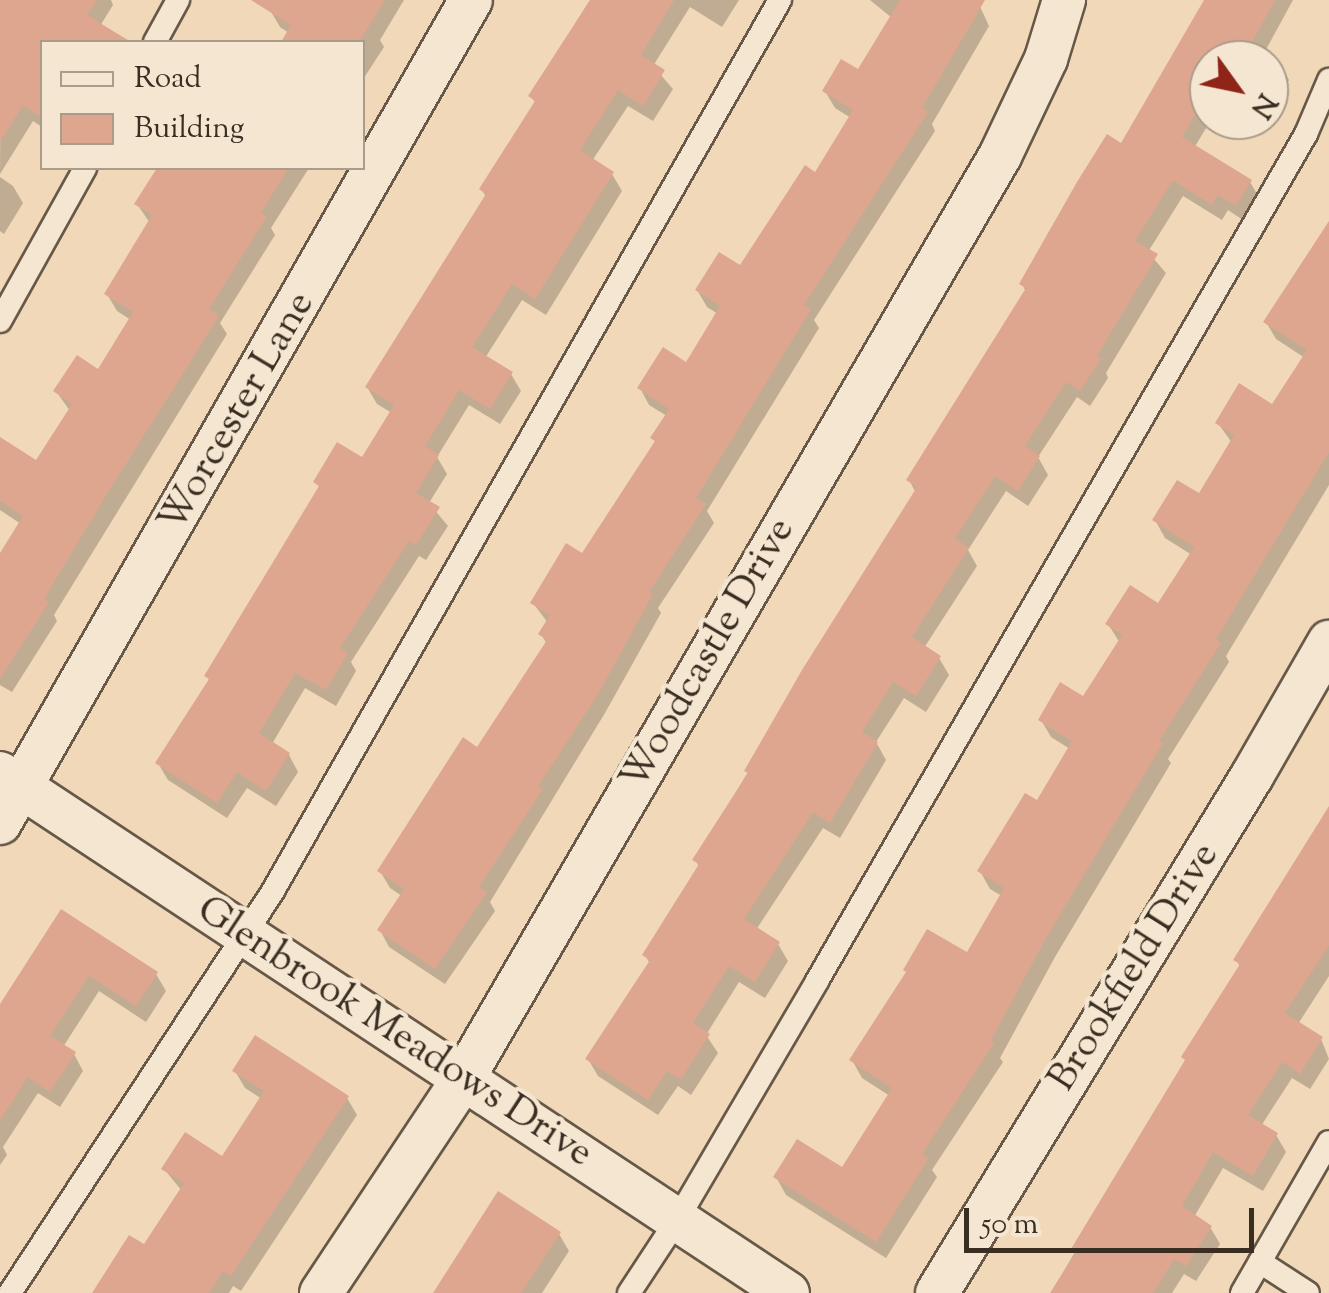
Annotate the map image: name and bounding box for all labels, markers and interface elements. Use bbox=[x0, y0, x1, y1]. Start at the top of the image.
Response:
legend bbox=[40, 40, 365, 170]
north arrow bbox=[1189, 40, 1289, 140]
text: Road bbox=[134, 58, 201, 101]
text: N bbox=[1240, 85, 1285, 126]
text: Building bbox=[134, 108, 244, 151]
street label: Worcester Lane bbox=[150, 284, 326, 542]
street label: Woodcastle Drive bbox=[612, 510, 806, 800]
street label: Brookfield Drive bbox=[1039, 835, 1231, 1101]
street label: Glenbrook Meadows Drive bbox=[187, 887, 601, 1179]
scale bar bbox=[969, 1188, 1259, 1250]
text: 50 m bbox=[981, 1204, 1038, 1247]

